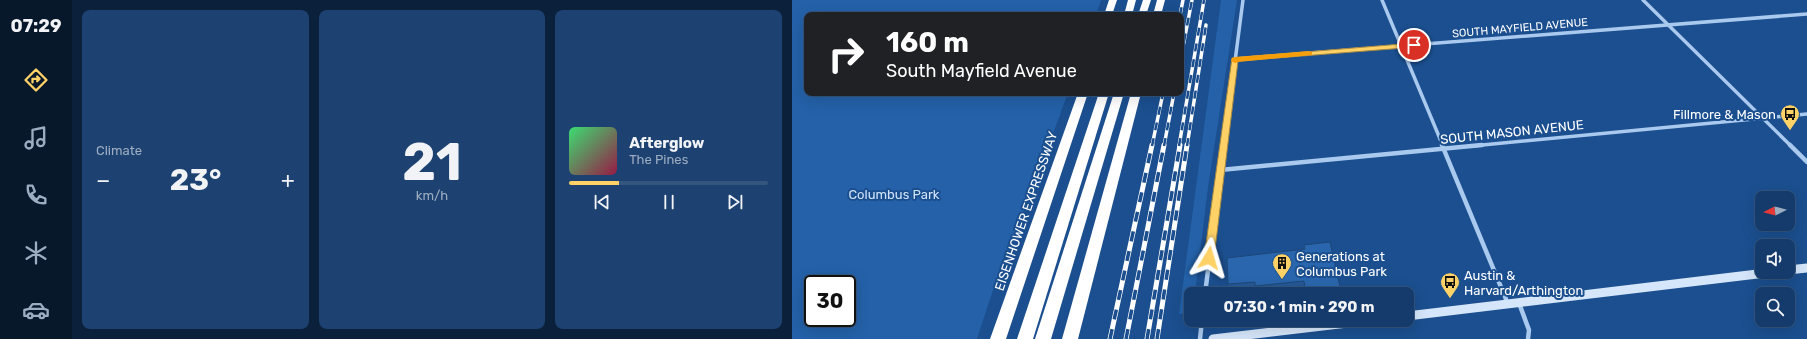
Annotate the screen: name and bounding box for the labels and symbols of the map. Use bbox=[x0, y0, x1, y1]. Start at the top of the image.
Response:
street label: SOUTH MAYFIELD AVENUE bbox=[1452, 16, 1589, 40]
pin bbox=[1397, 28, 1431, 62]
bus stop icon: Fillmore & Mason bbox=[1779, 103, 1801, 131]
place label: Fillmore & Mason bbox=[1673, 107, 1776, 122]
street label: SOUTH MASON AVENUE bbox=[1440, 117, 1585, 147]
street label: EISENHOWER EXPRESSWAY bbox=[992, 129, 1061, 293]
park label: Columbus Park bbox=[848, 187, 940, 202]
north arrow bbox=[1755, 191, 1795, 231]
position arrow bbox=[1188, 237, 1230, 279]
place label: Generations at Columbus Park bbox=[1296, 249, 1387, 279]
building icon: Generations at Columbus Park bbox=[1271, 252, 1293, 280]
place label: Austin & Harvard/Arthington bbox=[1464, 268, 1583, 299]
bus stop icon: Austin & Harvard/Arthington bbox=[1439, 271, 1461, 299]
speed limit sign: 30 bbox=[804, 275, 856, 327]

